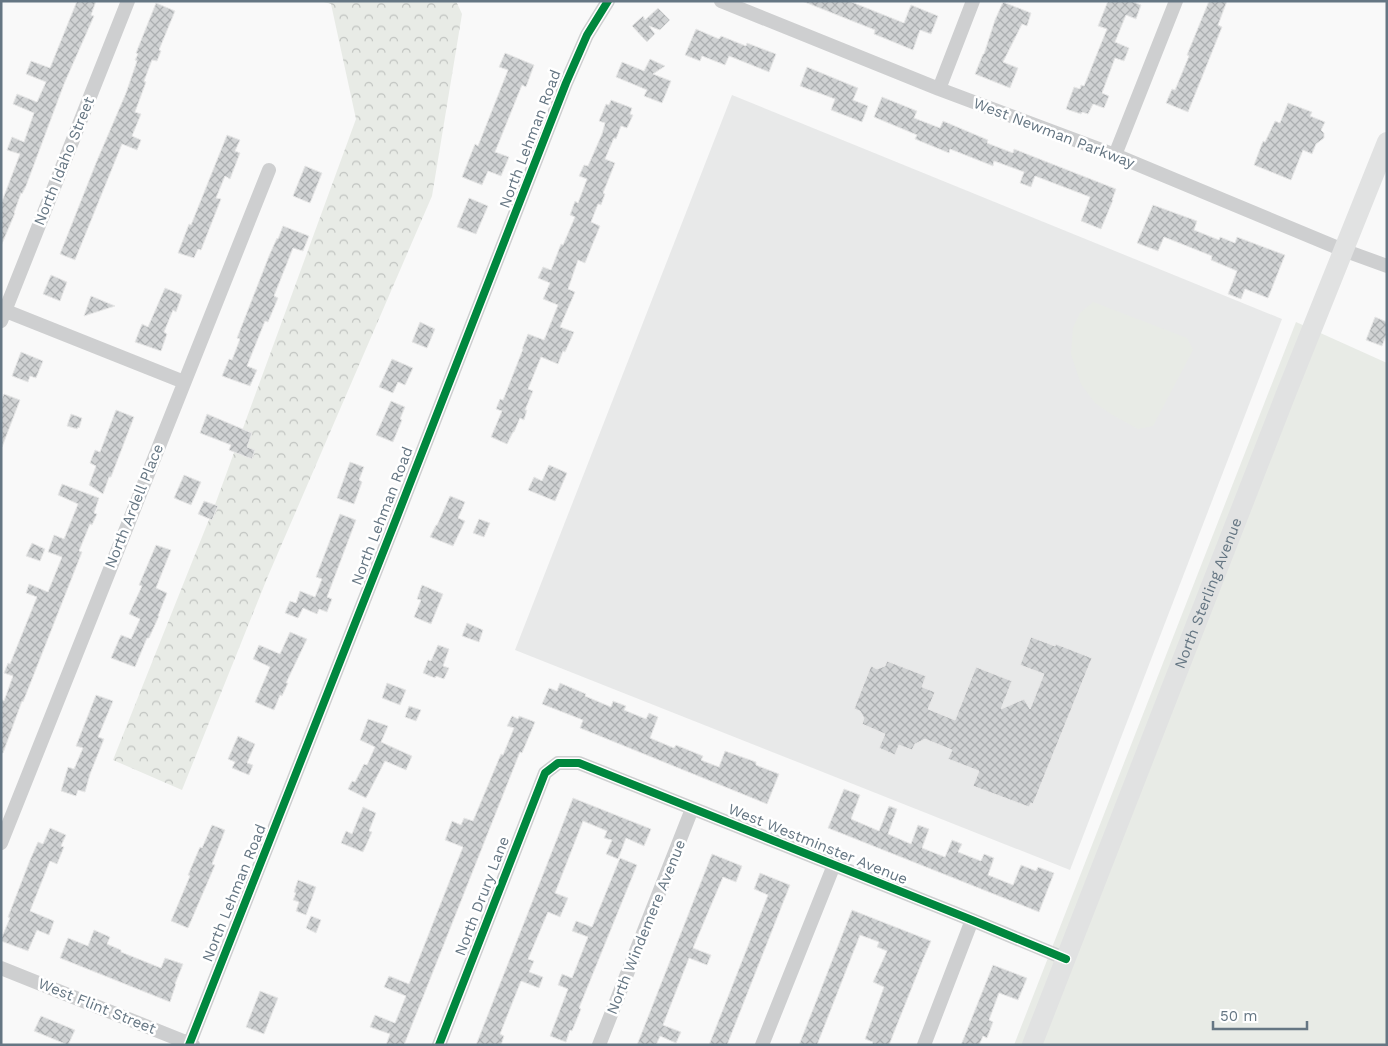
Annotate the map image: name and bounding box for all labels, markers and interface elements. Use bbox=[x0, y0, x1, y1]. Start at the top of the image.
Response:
street label: North Lehman Road bbox=[495, 67, 565, 211]
street label: North Idaho Street bbox=[30, 93, 98, 228]
street label: West Newman Parkway bbox=[971, 94, 1137, 172]
street label: North Ardell Place bbox=[101, 441, 167, 571]
street label: North Lehman Road bbox=[347, 444, 417, 588]
street label: North Sterling Avenue bbox=[1171, 515, 1246, 671]
street label: West Westminster Avenue bbox=[726, 800, 910, 888]
street label: North Lehman Road bbox=[198, 822, 270, 964]
street label: North Drury Lane bbox=[451, 834, 513, 958]
street label: North Windemere Avenue bbox=[603, 837, 689, 1017]
street label: West Flint Street bbox=[36, 974, 159, 1038]
scale bar bbox=[1213, 998, 1307, 1030]
text: 50 m bbox=[1220, 1007, 1257, 1025]

